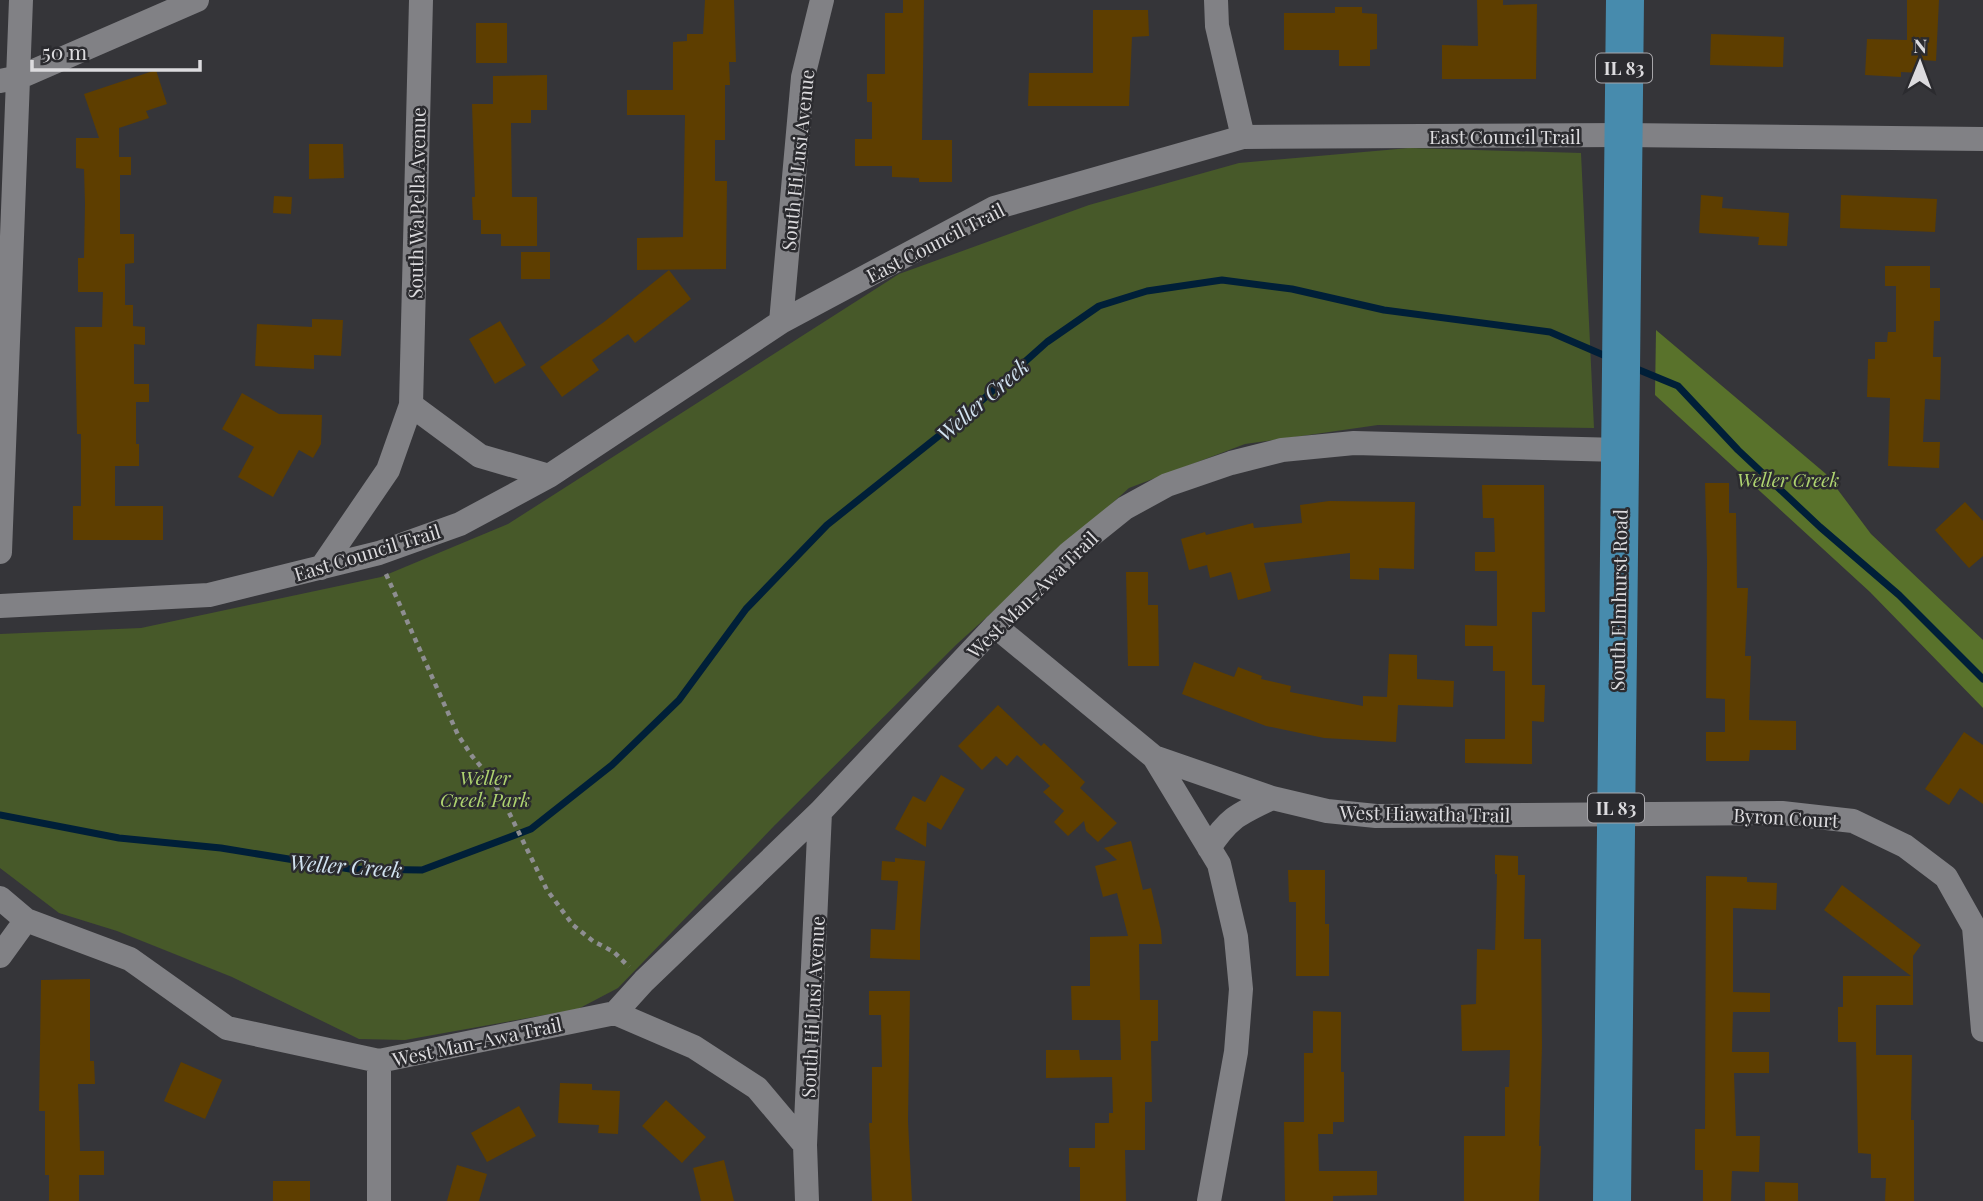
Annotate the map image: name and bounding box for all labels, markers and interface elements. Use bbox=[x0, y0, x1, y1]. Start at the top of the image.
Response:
scale bar bbox=[32, 28, 200, 72]
north arrow bbox=[1885, 28, 1955, 98]
text: N bbox=[1913, 32, 1928, 58]
text: 50 m bbox=[42, 37, 88, 65]
road number: IL 83 bbox=[1596, 54, 1652, 82]
street label: South Hi Lusi Avenue bbox=[775, 68, 819, 252]
street label: South Wa Pella Avenue bbox=[401, 107, 431, 299]
street label: East Council Trail bbox=[1429, 123, 1581, 149]
street label: East Council Trail bbox=[861, 196, 1009, 288]
water label: Weller Creek bbox=[930, 351, 1034, 447]
park label: Weller Creek bbox=[1737, 466, 1839, 492]
street label: South Elmhurst Road bbox=[1603, 509, 1633, 691]
street label: East Council Trail bbox=[291, 517, 444, 587]
street label: West Man-Awa Trail bbox=[960, 524, 1103, 664]
park label: Weller Creek Park bbox=[440, 764, 530, 812]
road number: IL 83 bbox=[1588, 794, 1644, 822]
street label: West Hiawatha Trail bbox=[1339, 798, 1511, 827]
street label: Byron Court bbox=[1733, 801, 1840, 833]
water label: Weller Creek bbox=[289, 847, 404, 883]
street label: South Hi Lusi Avenue bbox=[794, 915, 830, 1099]
street label: West Man-Awa Trail bbox=[389, 1010, 565, 1072]

